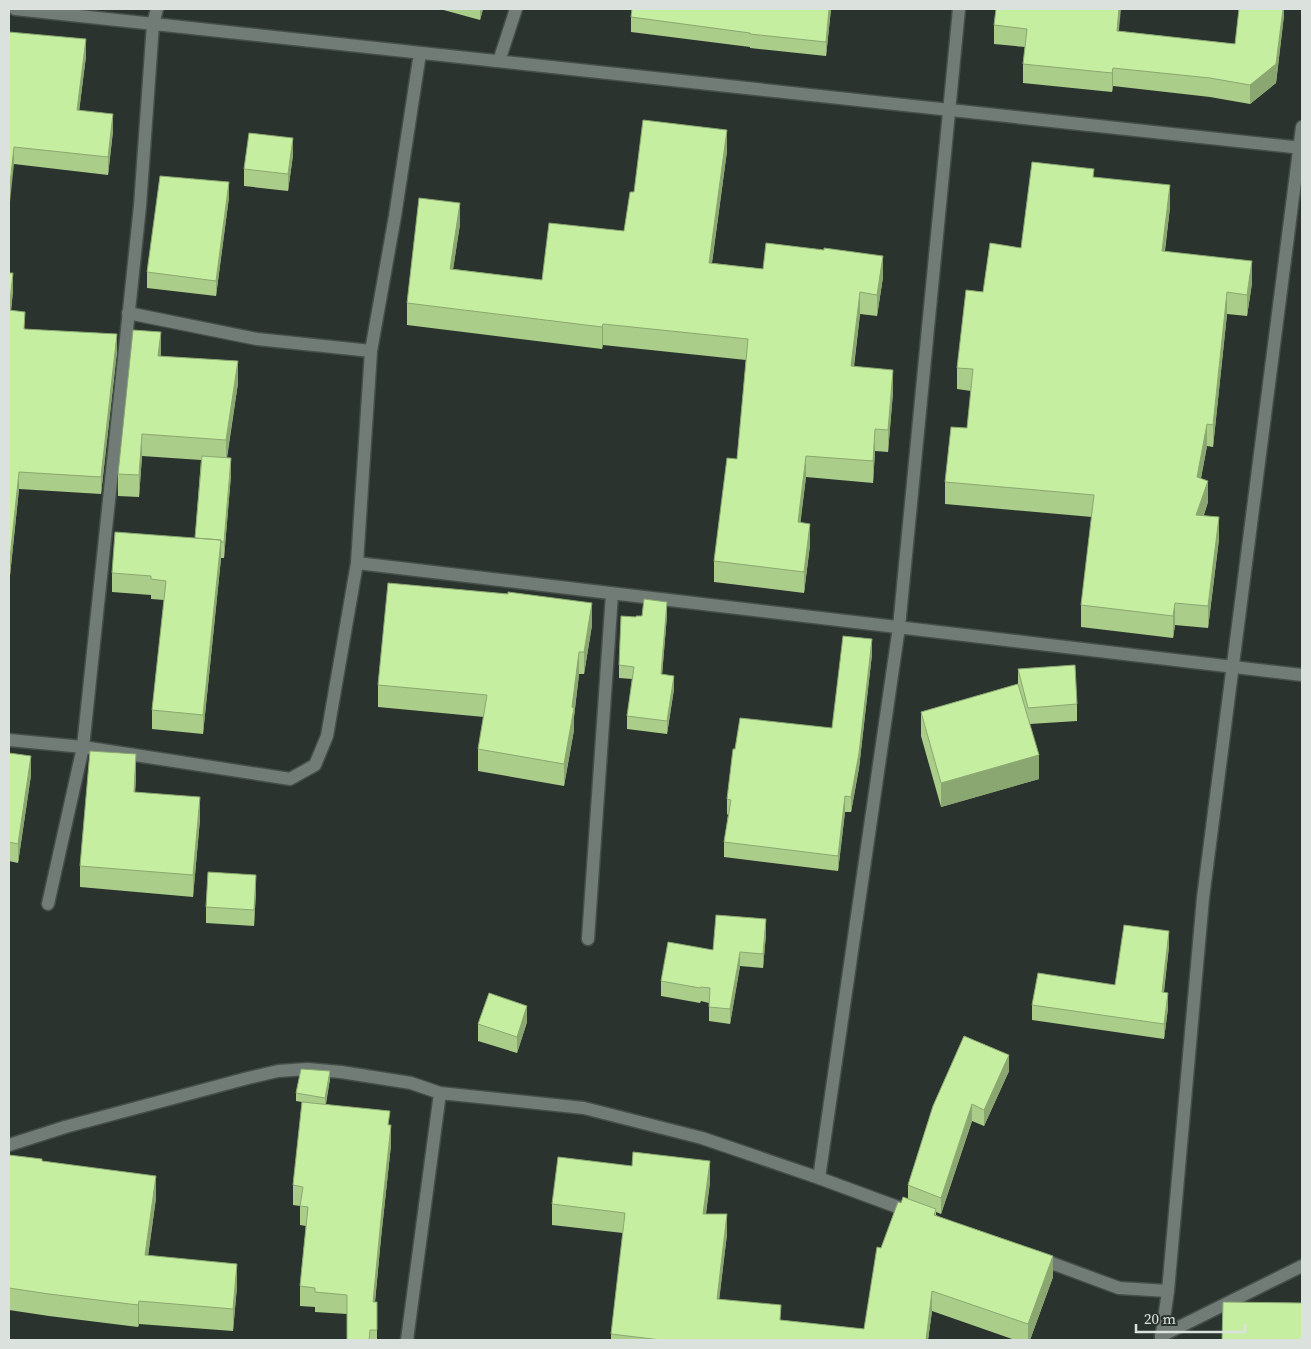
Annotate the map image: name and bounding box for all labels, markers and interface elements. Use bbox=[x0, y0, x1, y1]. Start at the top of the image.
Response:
scale bar bbox=[1136, 1302, 1245, 1334]
text: 20 m bbox=[1144, 1308, 1176, 1329]

